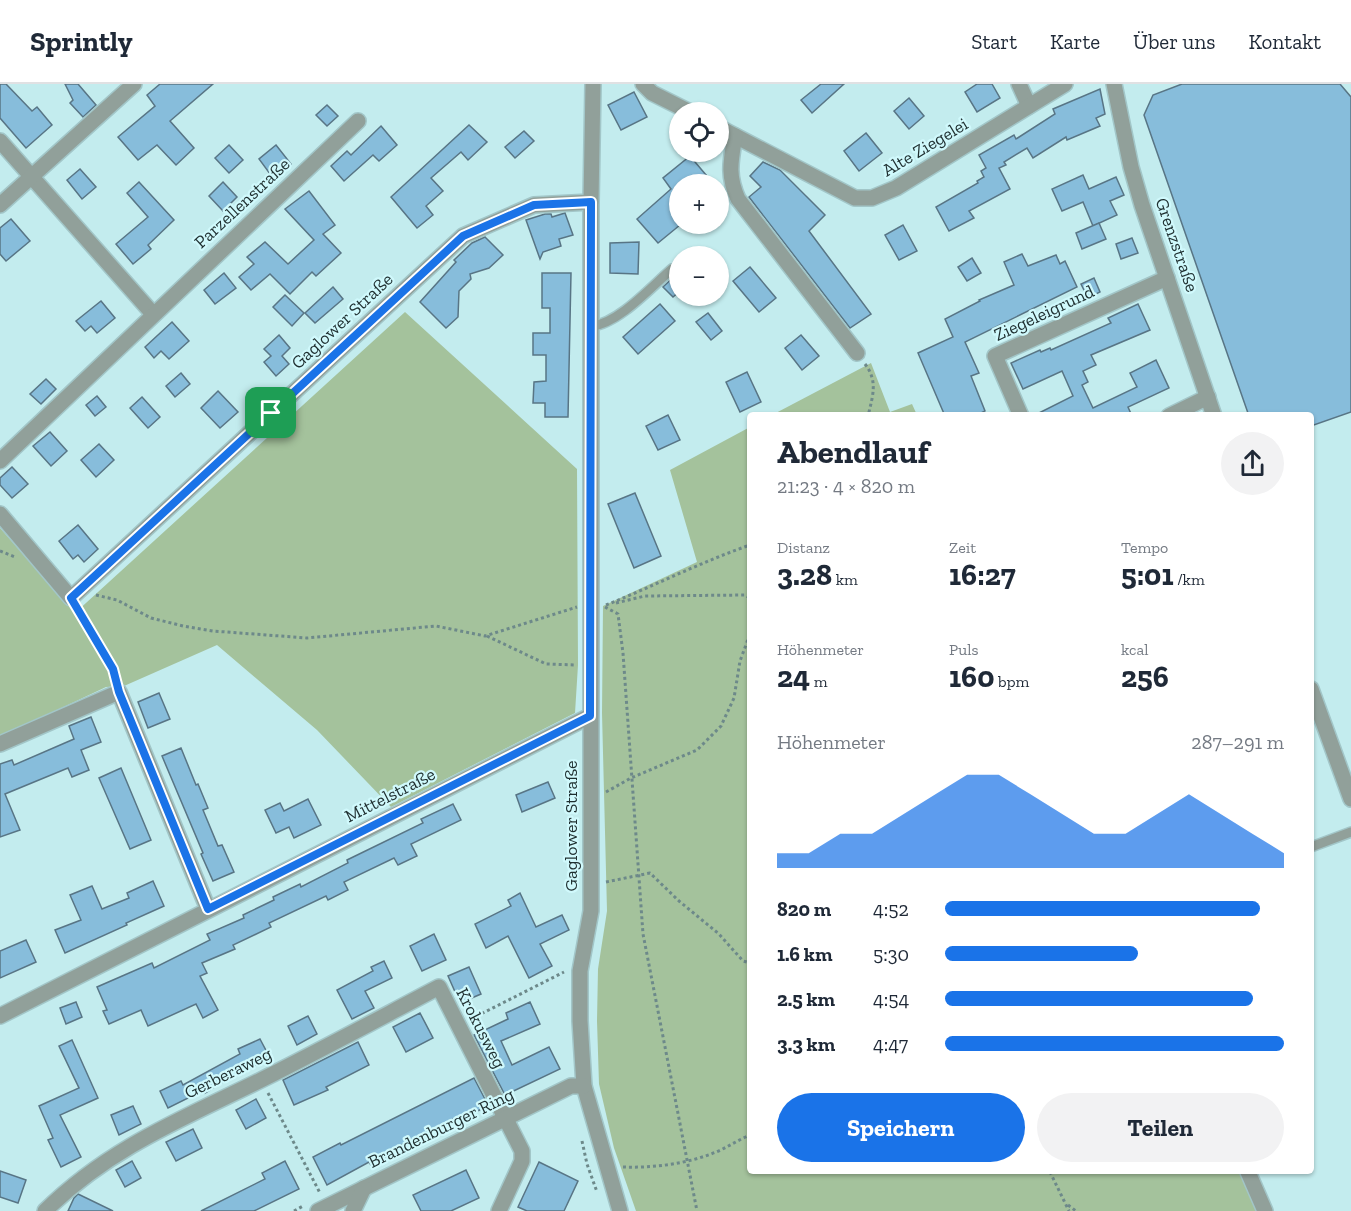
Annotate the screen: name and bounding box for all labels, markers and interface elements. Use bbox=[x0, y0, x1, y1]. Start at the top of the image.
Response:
text: Sprintly bbox=[30, 25, 132, 58]
text: Start bbox=[971, 29, 1017, 54]
text: Karte bbox=[1050, 29, 1100, 54]
text: Über uns bbox=[1133, 29, 1215, 54]
text: Kontakt bbox=[1248, 29, 1321, 54]
map controls bbox=[669, 102, 729, 306]
button: locate bbox=[669, 102, 729, 162]
street label: Alte Ziegelei bbox=[878, 113, 972, 181]
street label: Parzellenstraße bbox=[190, 153, 294, 253]
button: + bbox=[669, 174, 729, 234]
street label: Grenzstraße bbox=[1151, 195, 1203, 295]
button: − bbox=[669, 246, 729, 306]
street label: Gaglower Straße bbox=[287, 268, 397, 374]
street label: Ziegeleigrund bbox=[990, 280, 1098, 346]
pin bbox=[245, 387, 296, 438]
icon: arrive bbox=[254, 396, 287, 429]
text: Abendlauf bbox=[777, 432, 929, 471]
button: share bbox=[1221, 432, 1284, 495]
text: 21:23 · 4 × 820 m bbox=[777, 474, 915, 498]
text: Distanz bbox=[777, 538, 830, 557]
text: Zeit bbox=[949, 538, 976, 557]
text: Tempo bbox=[1121, 538, 1168, 557]
text: 3.28 bbox=[777, 557, 832, 593]
text: 16:27 bbox=[949, 557, 1016, 593]
text: 5:01 bbox=[1121, 557, 1174, 593]
text: km bbox=[832, 570, 858, 589]
text: /km bbox=[1174, 570, 1205, 589]
text: Höhenmeter bbox=[777, 640, 864, 659]
text: Puls bbox=[949, 640, 978, 659]
text: kcal bbox=[1121, 640, 1148, 659]
text: 24 bbox=[777, 659, 810, 695]
text: 160 bbox=[949, 659, 994, 695]
text: 256 bbox=[1121, 659, 1169, 695]
text: m bbox=[810, 672, 828, 691]
text: bpm bbox=[994, 672, 1029, 691]
text: Höhenmeter bbox=[777, 730, 886, 754]
text: 287–291 m bbox=[1191, 730, 1284, 754]
street label: Gaglower Straße bbox=[560, 761, 582, 891]
street label: Mittelstraße bbox=[341, 763, 439, 827]
text: 820 m bbox=[777, 897, 831, 921]
text: 4:52 bbox=[873, 897, 909, 921]
text: 1.6 km bbox=[777, 942, 832, 966]
text: 5:30 bbox=[873, 942, 909, 966]
street label: Krokusweg bbox=[451, 984, 511, 1072]
text: 2.5 km bbox=[777, 987, 835, 1011]
text: 4:54 bbox=[873, 987, 909, 1011]
text: 3.3 km bbox=[777, 1032, 835, 1056]
text: 4:47 bbox=[873, 1032, 908, 1056]
street label: Gerberaweg bbox=[181, 1042, 275, 1104]
street label: Brandenburger Ring bbox=[365, 1083, 518, 1173]
button: Speichern bbox=[777, 1093, 1025, 1162]
button: Teilen bbox=[1037, 1093, 1284, 1162]

